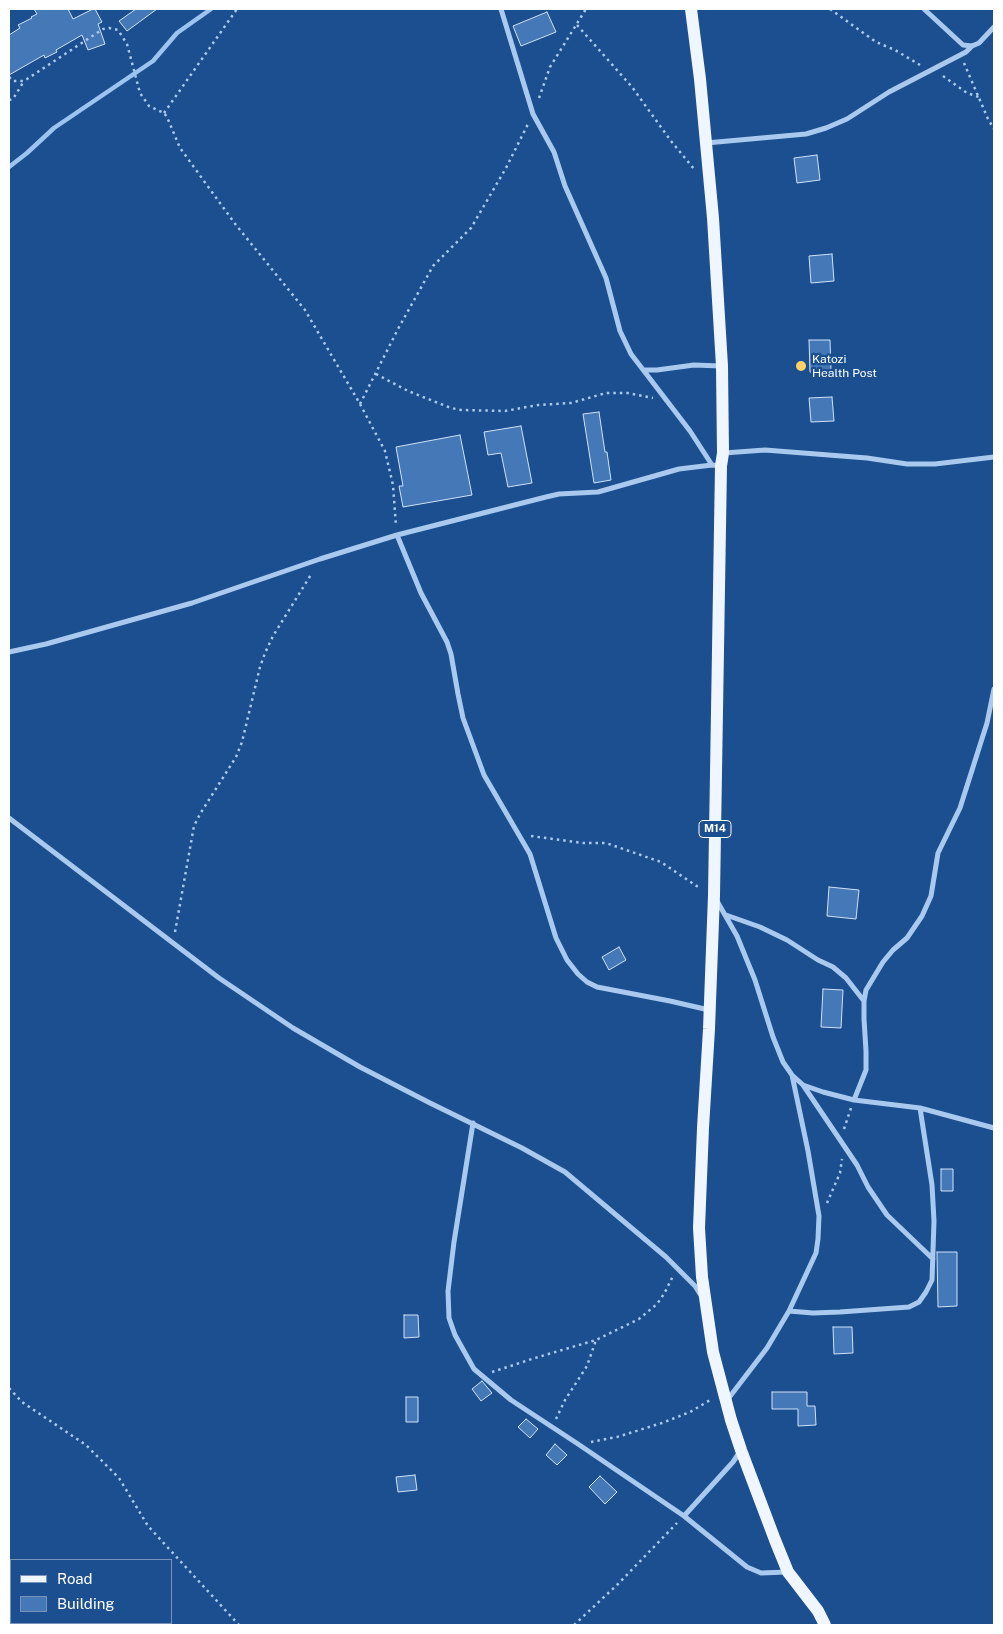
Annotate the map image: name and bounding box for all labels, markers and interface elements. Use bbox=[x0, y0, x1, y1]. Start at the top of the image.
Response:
place label: Katozi Health Post bbox=[812, 352, 877, 380]
marker: Katozi Health Post bbox=[794, 359, 808, 373]
road number: M14 bbox=[699, 821, 731, 838]
legend bbox=[10, 1559, 172, 1624]
text: Road bbox=[57, 1570, 93, 1587]
text: Building bbox=[57, 1595, 115, 1612]

